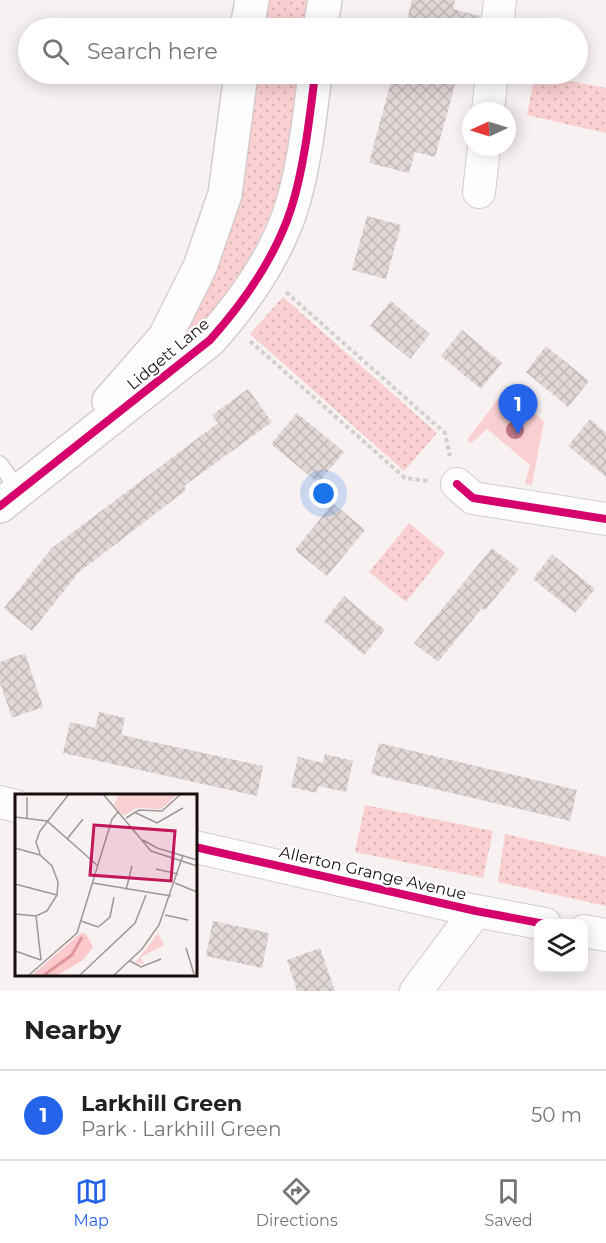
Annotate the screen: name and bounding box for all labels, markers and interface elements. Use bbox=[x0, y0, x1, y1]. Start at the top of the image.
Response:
search box bbox=[18, 18, 588, 84]
icon: search bbox=[39, 35, 72, 68]
text: Search here bbox=[87, 38, 218, 65]
north arrow bbox=[462, 102, 516, 156]
street label: Lidgett Lane bbox=[123, 314, 213, 394]
pin: 1 bbox=[498, 384, 538, 434]
your location bbox=[309, 479, 338, 508]
inset map bbox=[15, 794, 196, 976]
street label: Allerton Grange Avenue bbox=[278, 842, 468, 904]
map controls bbox=[534, 919, 588, 973]
button: layers bbox=[534, 919, 588, 973]
text: Nearby bbox=[24, 1014, 121, 1046]
text: Larkhill Green bbox=[81, 1090, 242, 1117]
text: 1 bbox=[40, 1103, 47, 1127]
text: 50 m bbox=[531, 1103, 582, 1127]
text: Park · Larkhill Green bbox=[81, 1117, 281, 1141]
tab: Map bbox=[73, 1175, 109, 1230]
tab: Directions bbox=[256, 1175, 338, 1230]
tab: Saved bbox=[485, 1175, 533, 1230]

